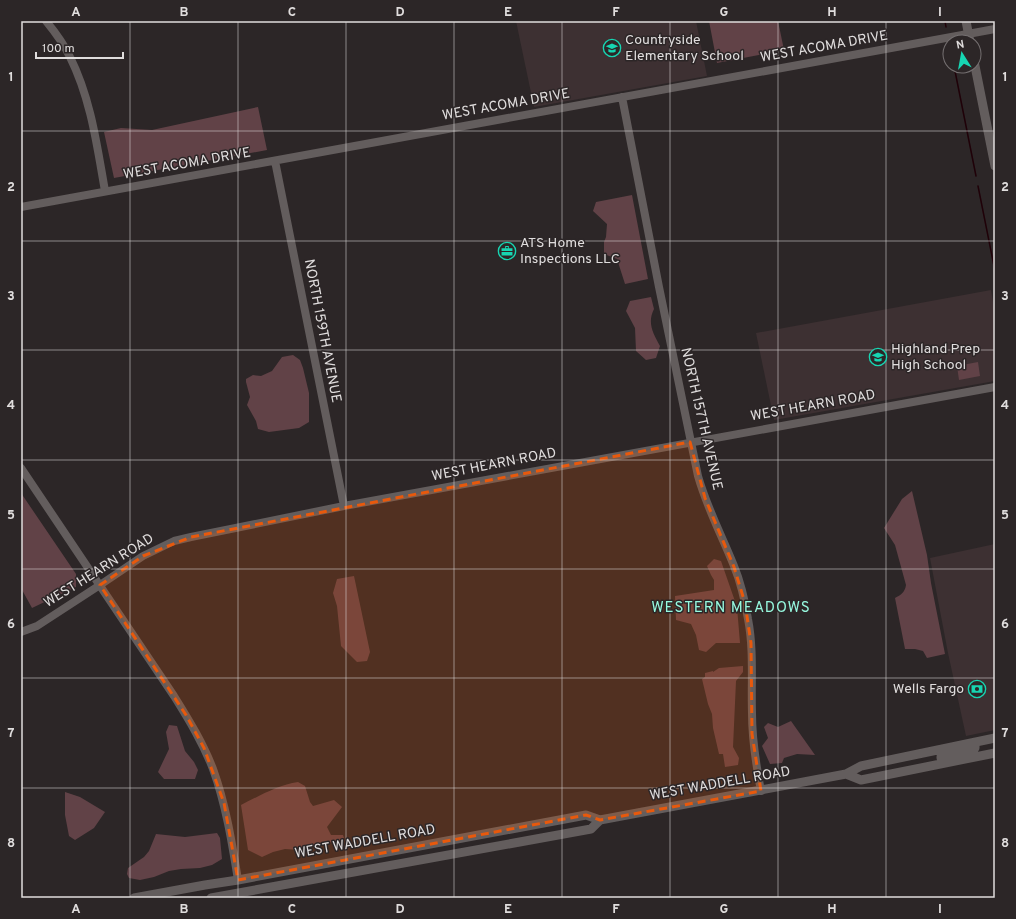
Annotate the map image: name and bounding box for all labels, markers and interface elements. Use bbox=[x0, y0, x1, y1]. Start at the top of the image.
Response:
text: A bbox=[71, 5, 81, 21]
text: B bbox=[180, 5, 189, 21]
text: C bbox=[288, 5, 296, 21]
text: D bbox=[395, 5, 405, 21]
text: E bbox=[504, 5, 512, 21]
text: F bbox=[612, 5, 620, 21]
text: G bbox=[720, 5, 729, 21]
text: H bbox=[827, 5, 837, 21]
text: I bbox=[938, 5, 942, 21]
street label: WEST ACOMA DRIVE bbox=[759, 27, 889, 67]
place label: Countryside Elementary School bbox=[625, 32, 744, 65]
scale bar bbox=[36, 34, 123, 60]
north arrow bbox=[942, 34, 982, 74]
school or university icon: Countryside Elementary School bbox=[602, 38, 622, 58]
text: N bbox=[955, 38, 965, 53]
text: 100 m bbox=[42, 41, 75, 57]
text: 1 bbox=[8, 70, 14, 86]
text: 1 bbox=[1002, 70, 1008, 86]
street label: WEST ACOMA DRIVE bbox=[441, 85, 571, 125]
street label: WEST ACOMA DRIVE bbox=[122, 144, 252, 184]
text: 2 bbox=[7, 180, 15, 196]
text: 2 bbox=[1001, 180, 1009, 196]
place label: ATS Home Inspections LLC bbox=[520, 235, 620, 268]
office icon: ATS Home Inspections LLC bbox=[497, 241, 517, 261]
street label: NORTH 159TH AVENUE bbox=[300, 258, 344, 404]
text: 3 bbox=[7, 289, 15, 305]
text: 3 bbox=[1001, 289, 1009, 305]
place label: Highland Prep High School bbox=[891, 341, 980, 374]
street label: NORTH 157TH AVENUE bbox=[676, 346, 726, 492]
school or university icon: Highland Prep High School bbox=[868, 347, 888, 367]
street label: WEST HEARN ROAD bbox=[749, 387, 877, 425]
text: 4 bbox=[7, 398, 15, 414]
text: 4 bbox=[1001, 398, 1009, 414]
street label: WEST HEARN ROAD bbox=[430, 445, 558, 485]
text: 5 bbox=[7, 508, 15, 524]
text: 5 bbox=[1001, 508, 1009, 524]
street label: WEST HEARN ROAD bbox=[41, 530, 157, 612]
district label: WESTERN MEADOWS bbox=[651, 599, 811, 618]
text: 6 bbox=[7, 617, 15, 633]
text: 6 bbox=[1001, 617, 1009, 633]
bank icon: Wells Fargo bbox=[967, 679, 987, 699]
place label: Wells Fargo bbox=[893, 681, 964, 698]
text: 7 bbox=[8, 726, 15, 742]
text: 7 bbox=[1002, 726, 1009, 742]
street label: WEST WADDELL ROAD bbox=[648, 763, 792, 805]
street label: WEST WADDELL ROAD bbox=[293, 821, 437, 863]
text: 8 bbox=[7, 836, 15, 852]
text: 8 bbox=[1001, 836, 1009, 852]
text: A bbox=[71, 902, 81, 918]
text: B bbox=[180, 902, 189, 918]
text: C bbox=[288, 902, 296, 918]
text: D bbox=[395, 902, 405, 918]
text: E bbox=[504, 902, 512, 918]
text: F bbox=[612, 902, 620, 918]
text: G bbox=[720, 902, 729, 918]
text: H bbox=[827, 902, 837, 918]
text: I bbox=[938, 902, 942, 918]

